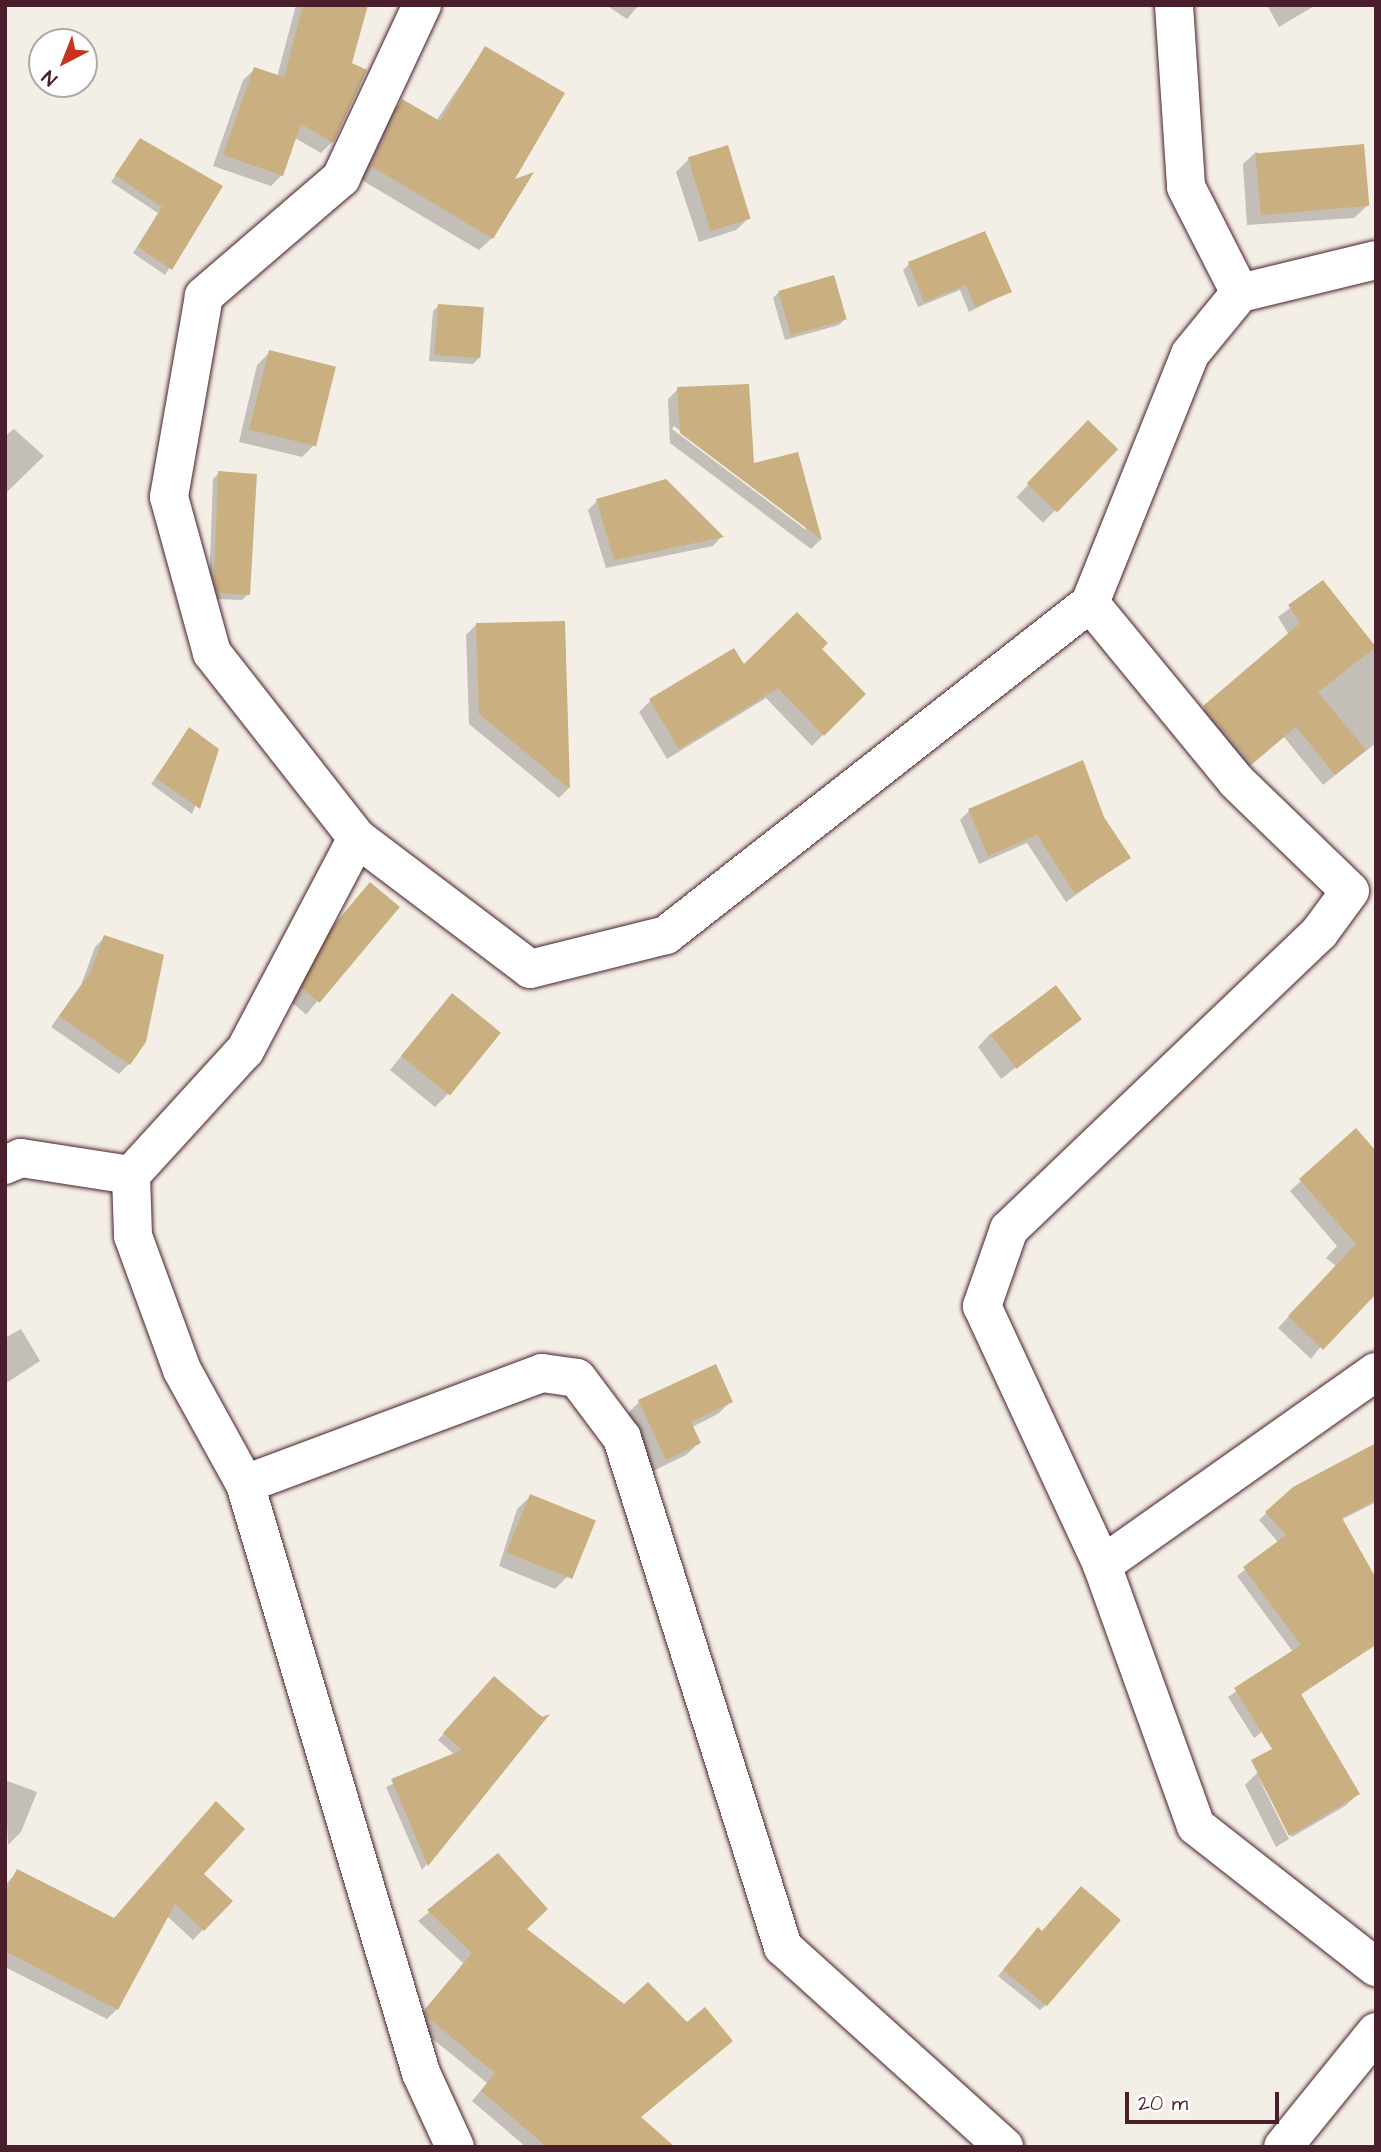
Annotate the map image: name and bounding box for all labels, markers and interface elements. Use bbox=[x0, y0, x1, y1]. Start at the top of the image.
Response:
north arrow bbox=[28, 28, 98, 98]
text: N bbox=[36, 63, 63, 92]
scale bar bbox=[1129, 2078, 1283, 2122]
text: 20 m bbox=[1138, 2089, 1188, 2118]

